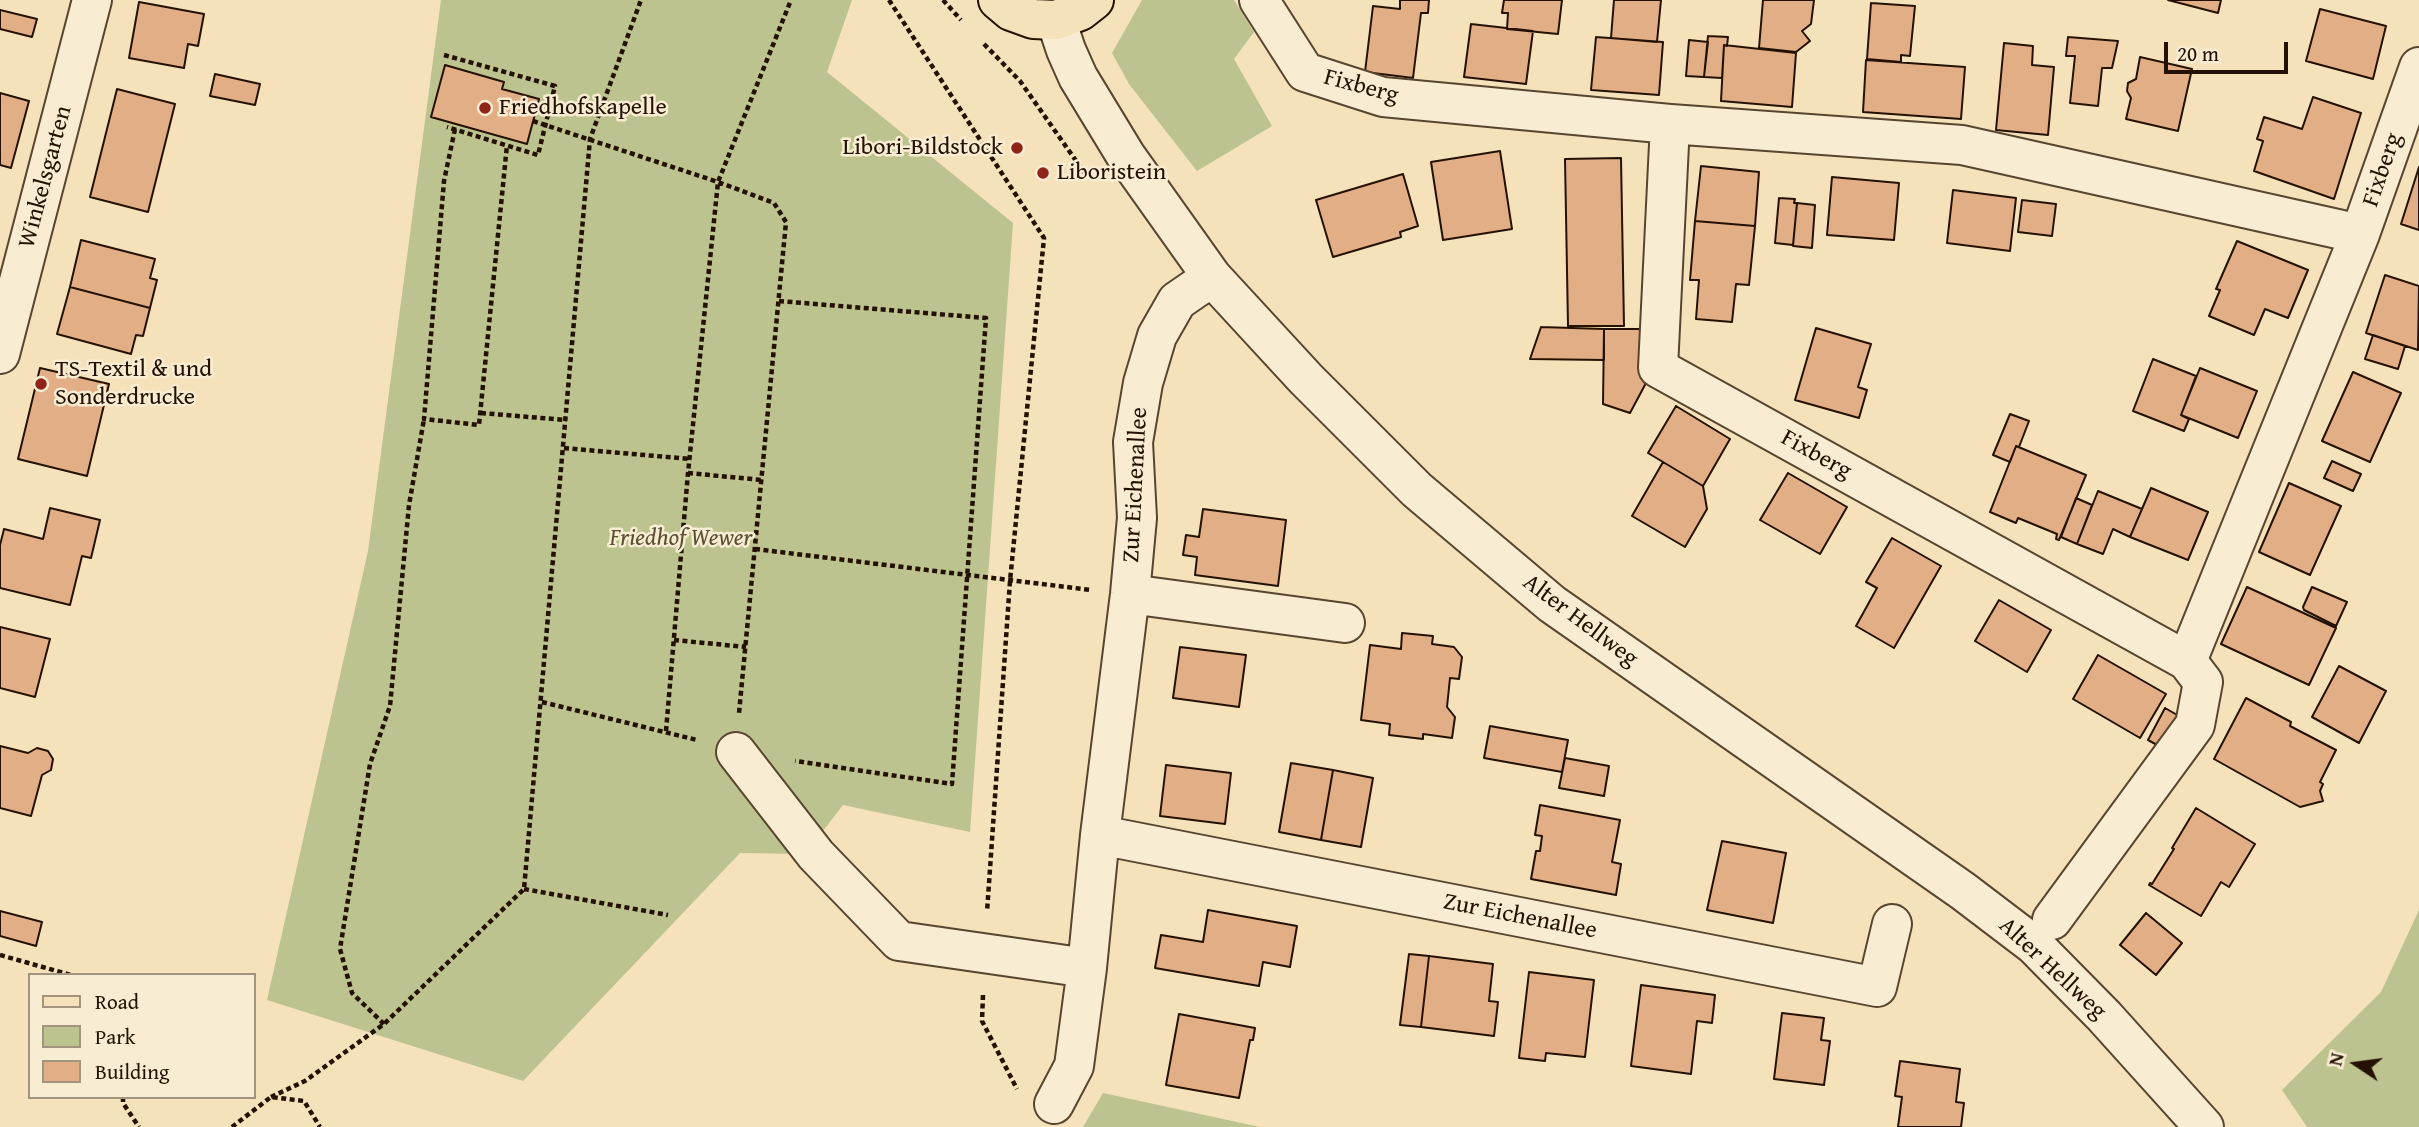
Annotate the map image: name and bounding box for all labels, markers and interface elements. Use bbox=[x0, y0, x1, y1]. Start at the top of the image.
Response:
scale bar bbox=[2167, 28, 2291, 72]
text: 20 m bbox=[2177, 38, 2219, 69]
street label: Fixberg bbox=[1320, 63, 1402, 111]
place label: Friedhofskapelle bbox=[499, 94, 667, 122]
marker: Friedhofskapelle bbox=[477, 100, 493, 116]
street label: Winkelsgarten bbox=[13, 103, 79, 251]
street label: Fixberg bbox=[2357, 129, 2409, 211]
place label: Libori-Bildstock bbox=[842, 134, 1003, 162]
marker: Libori-Bildstock bbox=[1009, 140, 1025, 156]
place label: Liboristein bbox=[1057, 159, 1166, 187]
marker: Liboristein bbox=[1035, 165, 1051, 181]
place label: TS-Textil & und Sonderdrucke bbox=[55, 356, 212, 412]
marker: TS-Textil & und Sonderdrucke bbox=[33, 376, 49, 392]
street label: Zur Eichenallee bbox=[1118, 407, 1154, 563]
street label: Fixberg bbox=[1776, 424, 1856, 486]
park label: Friedhof Wewer bbox=[610, 525, 752, 553]
street label: Alter Hellweg bbox=[1517, 568, 1643, 674]
street label: Zur Eichenallee bbox=[1441, 888, 1599, 946]
street label: Alter Hellweg bbox=[1992, 912, 2112, 1026]
legend bbox=[28, 973, 256, 1099]
text: Road bbox=[95, 986, 139, 1017]
text: Park bbox=[95, 1021, 136, 1052]
north arrow bbox=[2321, 1029, 2391, 1099]
text: N bbox=[2320, 1050, 2351, 1069]
text: Building bbox=[95, 1056, 169, 1087]

